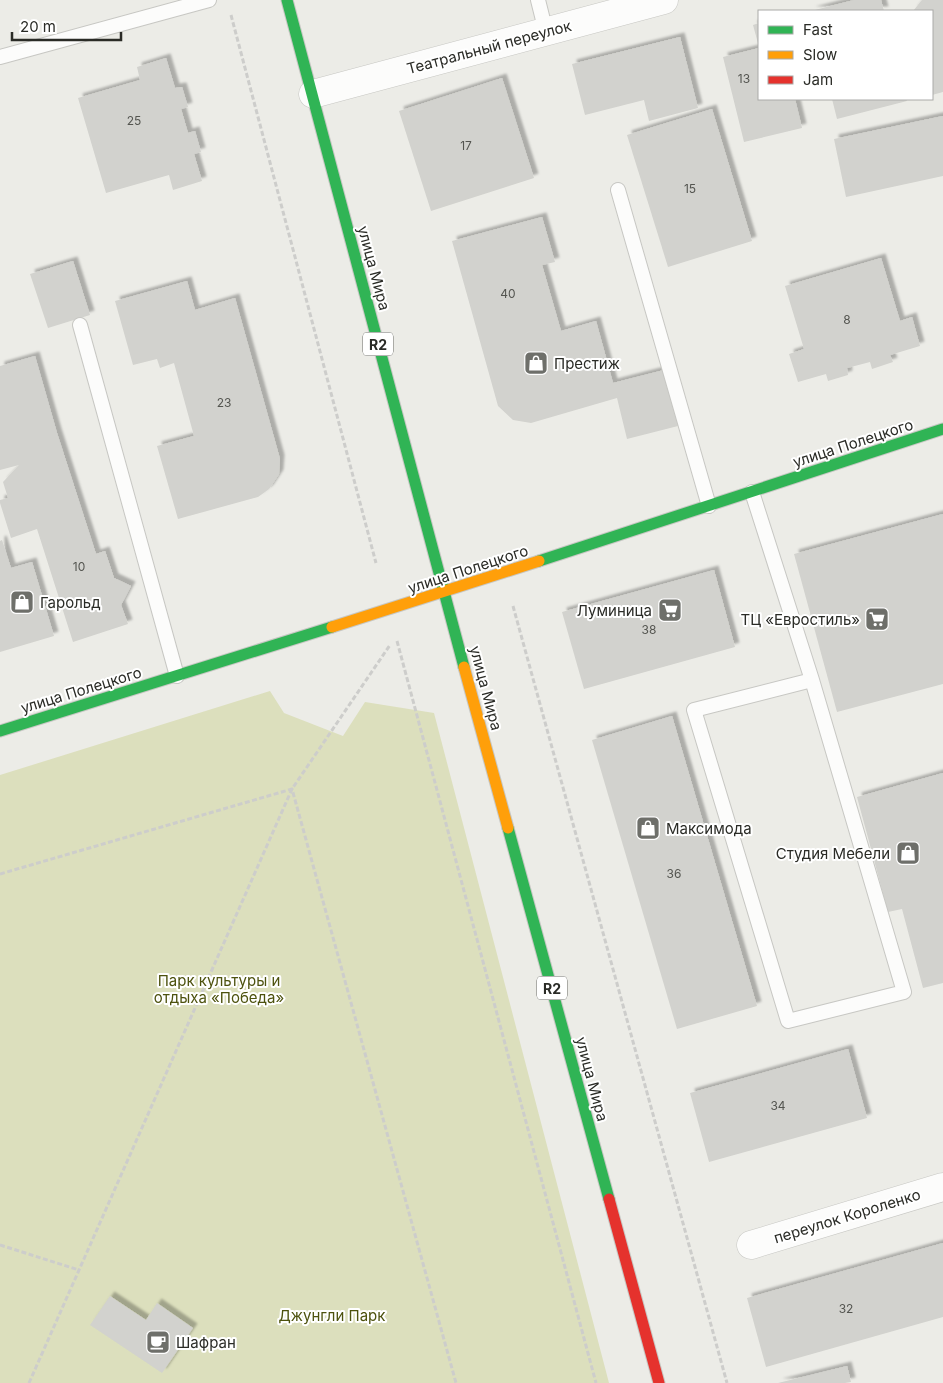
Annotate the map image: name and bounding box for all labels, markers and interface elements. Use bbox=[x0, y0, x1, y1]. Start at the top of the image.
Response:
scale bar bbox=[12, 10, 121, 42]
legend bbox=[758, 10, 933, 100]
street label: Театральный переулок bbox=[405, 16, 573, 78]
text: 20 m bbox=[20, 17, 56, 36]
text: Fast bbox=[803, 20, 833, 39]
text: Slow bbox=[803, 45, 837, 64]
text: Jam bbox=[803, 70, 833, 89]
house number: 13 bbox=[738, 71, 750, 86]
house number: 25 bbox=[127, 113, 141, 128]
house number: 17 bbox=[460, 138, 472, 153]
house number: 15 bbox=[684, 181, 696, 196]
street label: улица Мира bbox=[354, 224, 394, 312]
house number: 40 bbox=[500, 286, 516, 301]
house number: 8 bbox=[843, 312, 851, 327]
road number: R2 bbox=[363, 332, 393, 356]
shop icon: Престиж bbox=[523, 350, 549, 376]
place label: Престиж bbox=[554, 354, 620, 373]
house number: 23 bbox=[217, 395, 231, 410]
street label: улица Полецкого bbox=[790, 415, 916, 471]
street label: улица Полецкого bbox=[405, 541, 531, 597]
house number: 10 bbox=[73, 559, 85, 574]
shop icon: Гарольд bbox=[9, 589, 35, 615]
place label: Гарольд bbox=[40, 593, 101, 612]
supermarket icon: Луминица bbox=[657, 597, 683, 623]
place label: Луминица bbox=[577, 601, 652, 620]
supermarket icon: ТЦ «Евростиль» bbox=[864, 606, 890, 632]
place label: ТЦ «Евростиль» bbox=[740, 610, 860, 629]
house number: 38 bbox=[642, 622, 656, 637]
street label: улица Мира bbox=[466, 644, 506, 732]
street label: улица Полецкого bbox=[18, 663, 144, 717]
shop icon: Максимода bbox=[635, 815, 661, 841]
place label: Максимода bbox=[666, 819, 752, 838]
shop icon: Студия Мебели bbox=[895, 840, 921, 866]
place label: Студия Мебели bbox=[776, 844, 890, 863]
house number: 36 bbox=[667, 866, 681, 881]
park label: Парк культуры и отдыха «Победа» bbox=[154, 971, 284, 1007]
road number: R2 bbox=[537, 976, 567, 1000]
street label: улица Мира bbox=[572, 1035, 612, 1123]
house number: 34 bbox=[770, 1098, 786, 1113]
street label: переулок Короленко bbox=[771, 1185, 923, 1247]
house number: 32 bbox=[839, 1301, 853, 1316]
park label: Джунгли Парк bbox=[279, 1306, 385, 1325]
cafe icon: Шафран bbox=[145, 1329, 171, 1355]
place label: Шафран bbox=[176, 1333, 236, 1352]

